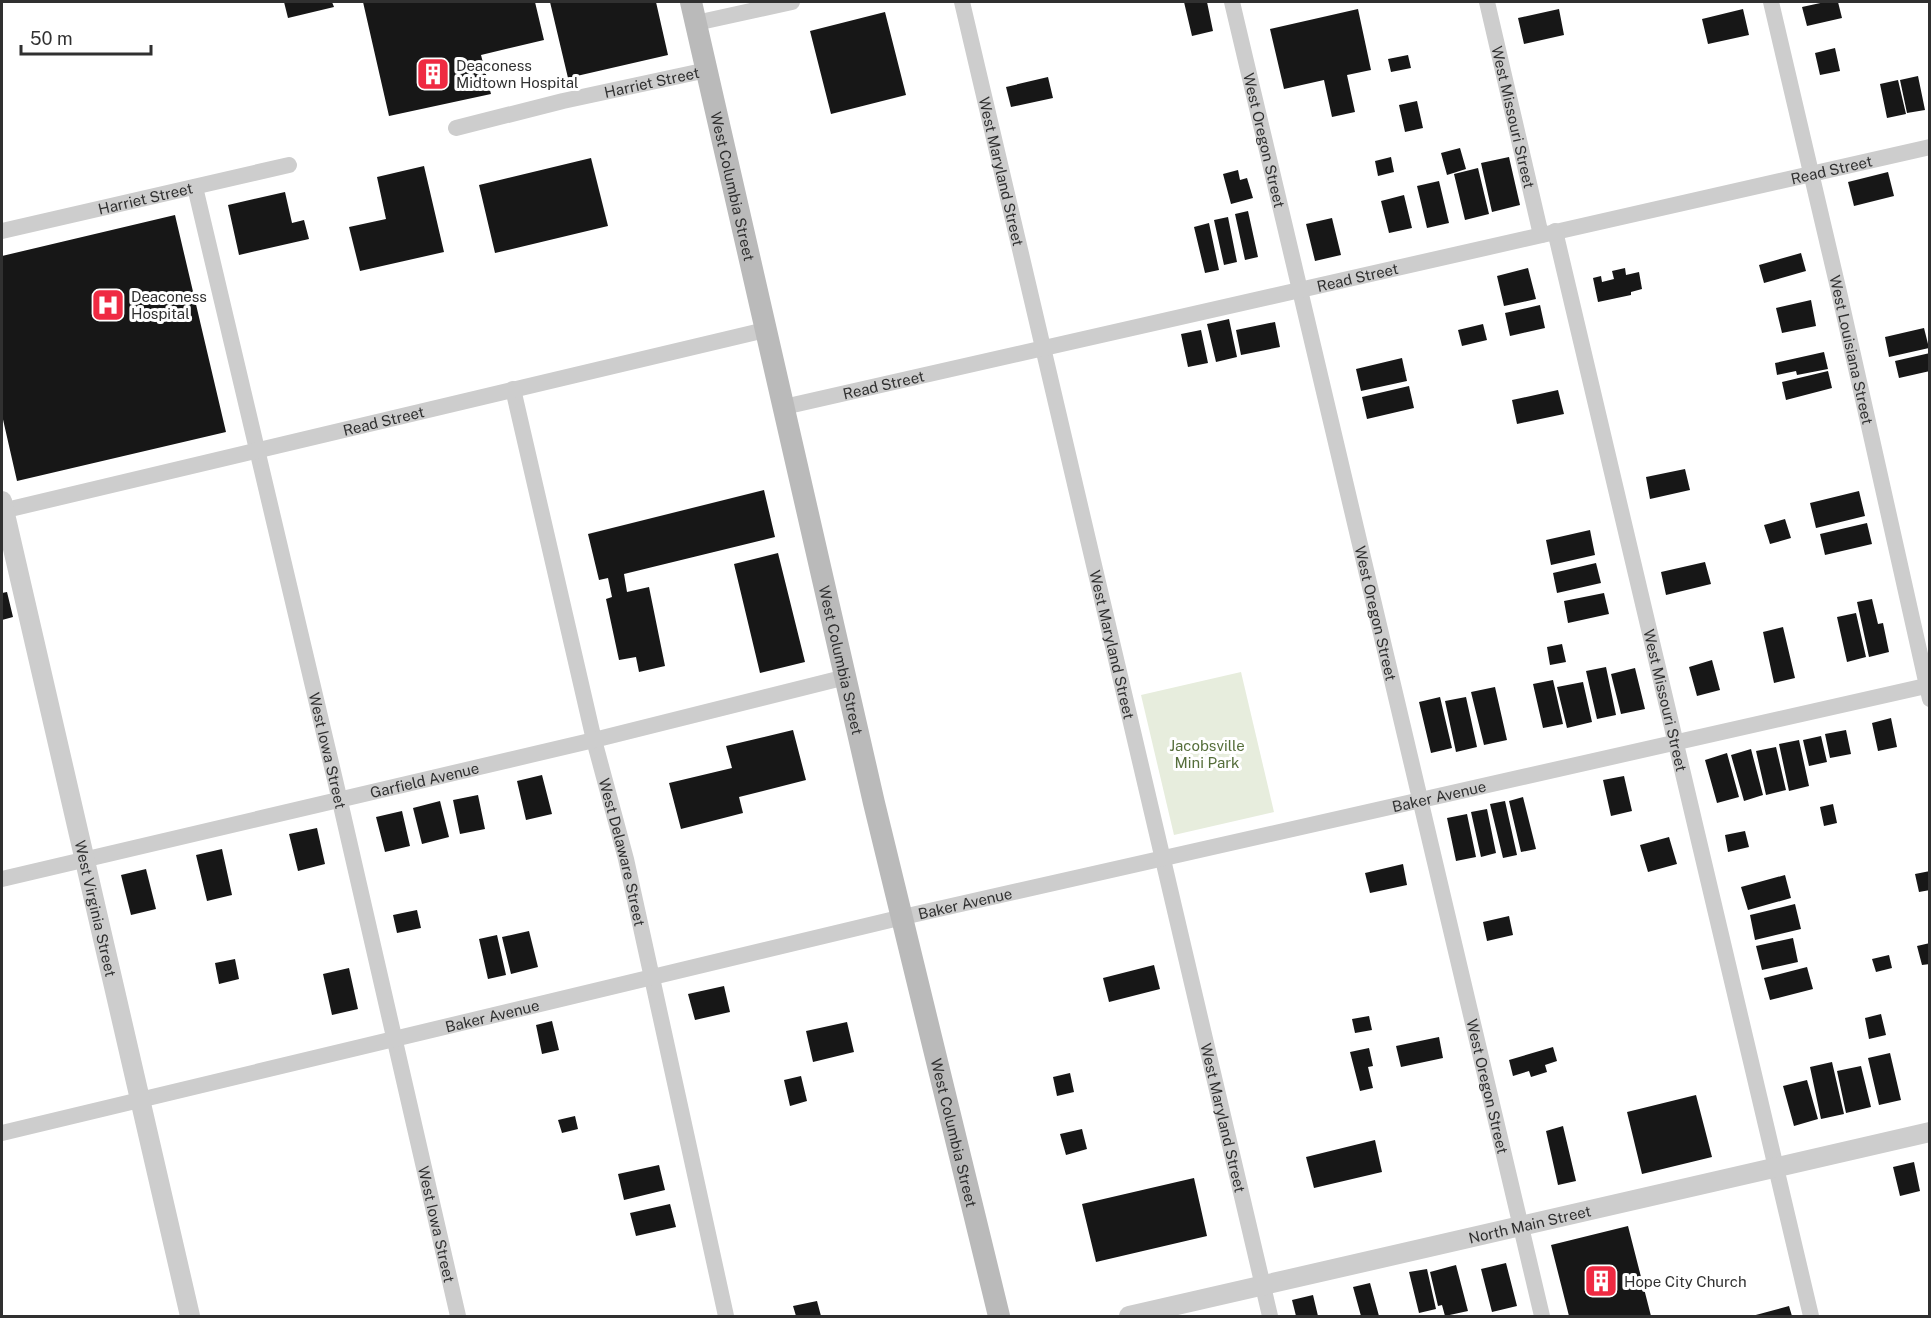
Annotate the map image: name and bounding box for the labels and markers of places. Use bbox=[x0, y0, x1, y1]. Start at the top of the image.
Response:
building icon: Deaconess Midtown Hospital bbox=[415, 56, 451, 92]
place label: Deaconess Midtown Hospital bbox=[456, 57, 579, 91]
hospital icon: Deaconess Hospital bbox=[90, 287, 126, 323]
place label: Deaconess Hospital bbox=[131, 288, 207, 322]
building icon: Hope City Church bbox=[1583, 1263, 1619, 1299]
place label: Hope City Church bbox=[1624, 1273, 1747, 1290]

